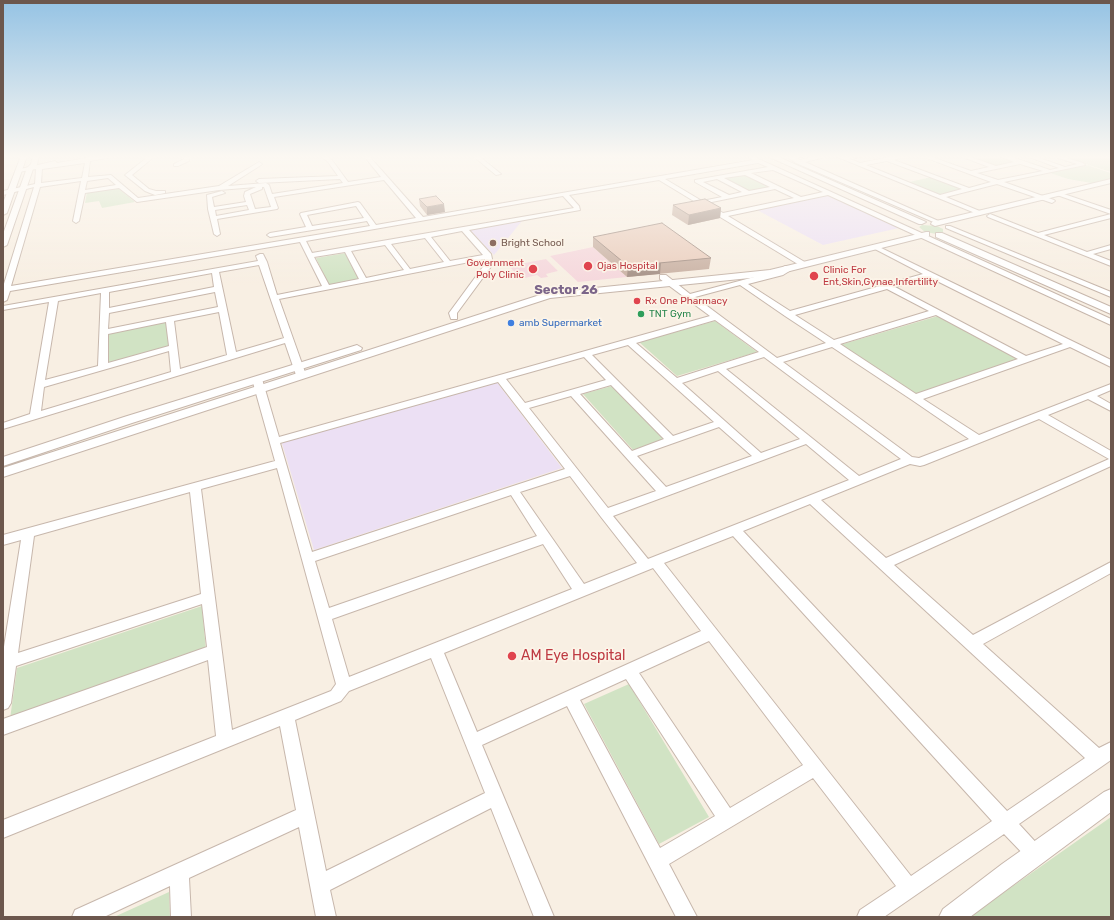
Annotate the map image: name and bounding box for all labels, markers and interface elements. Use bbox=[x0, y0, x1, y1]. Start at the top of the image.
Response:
place label: Bright School bbox=[501, 237, 564, 249]
marker: Bright School bbox=[488, 238, 498, 248]
place label: Government Poly Clinic bbox=[466, 257, 524, 280]
marker: Ojas Hospital bbox=[582, 260, 594, 272]
place label: Ojas Hospital bbox=[597, 260, 658, 272]
marker: Government Poly Clinic bbox=[527, 263, 539, 275]
place label: Clinic For Ent,Skin,Gynae,Infertility bbox=[823, 264, 938, 288]
marker: Clinic For Ent,Skin,Gynae,Infertility bbox=[808, 270, 820, 282]
district label: Sector 26 bbox=[534, 282, 598, 298]
place label: Rx One Pharmacy bbox=[645, 295, 727, 307]
marker: Rx One Pharmacy bbox=[632, 296, 642, 306]
place label: TNT Gym bbox=[649, 308, 691, 320]
marker: TNT Gym bbox=[636, 309, 646, 319]
place label: amb Supermarket bbox=[519, 317, 602, 329]
marker: amb Supermarket bbox=[506, 318, 516, 328]
place label: AM Eye Hospital bbox=[521, 648, 625, 664]
marker: AM Eye Hospital bbox=[506, 650, 518, 662]

